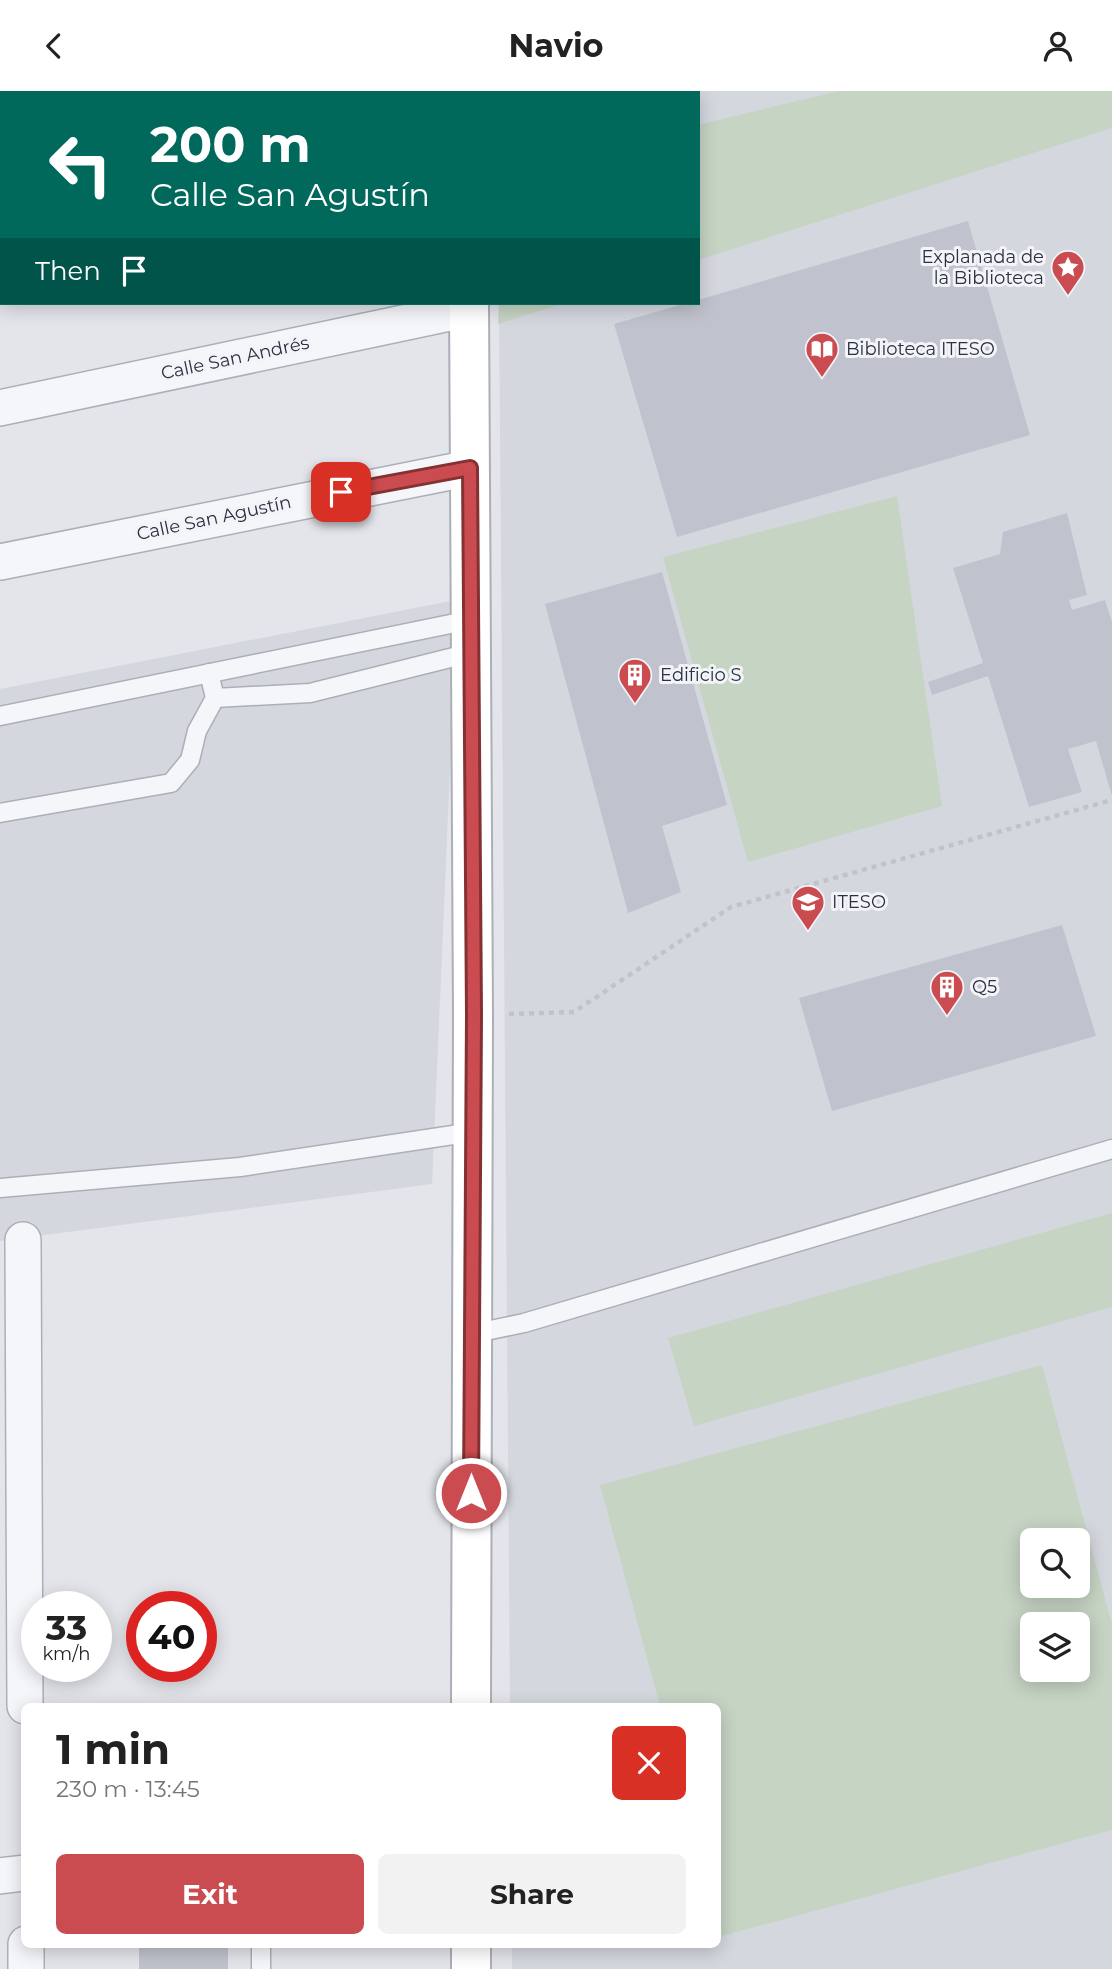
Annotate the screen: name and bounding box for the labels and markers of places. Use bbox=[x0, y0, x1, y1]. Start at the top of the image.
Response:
place label: Explanada de la Biblioteca bbox=[922, 246, 1044, 289]
place icon: Explanada de la Biblioteca bbox=[1049, 248, 1087, 297]
library icon: Biblioteca ITESO bbox=[803, 330, 841, 379]
place label: Biblioteca ITESO bbox=[846, 338, 995, 360]
pin bbox=[311, 462, 371, 522]
building icon: Edificio S bbox=[616, 656, 654, 705]
place label: Edificio S bbox=[660, 664, 742, 686]
school or university icon: ITESO bbox=[789, 883, 827, 932]
place label: ITESO bbox=[832, 891, 886, 913]
building icon: Q5 bbox=[928, 968, 966, 1017]
place label: Q5 bbox=[972, 976, 997, 998]

